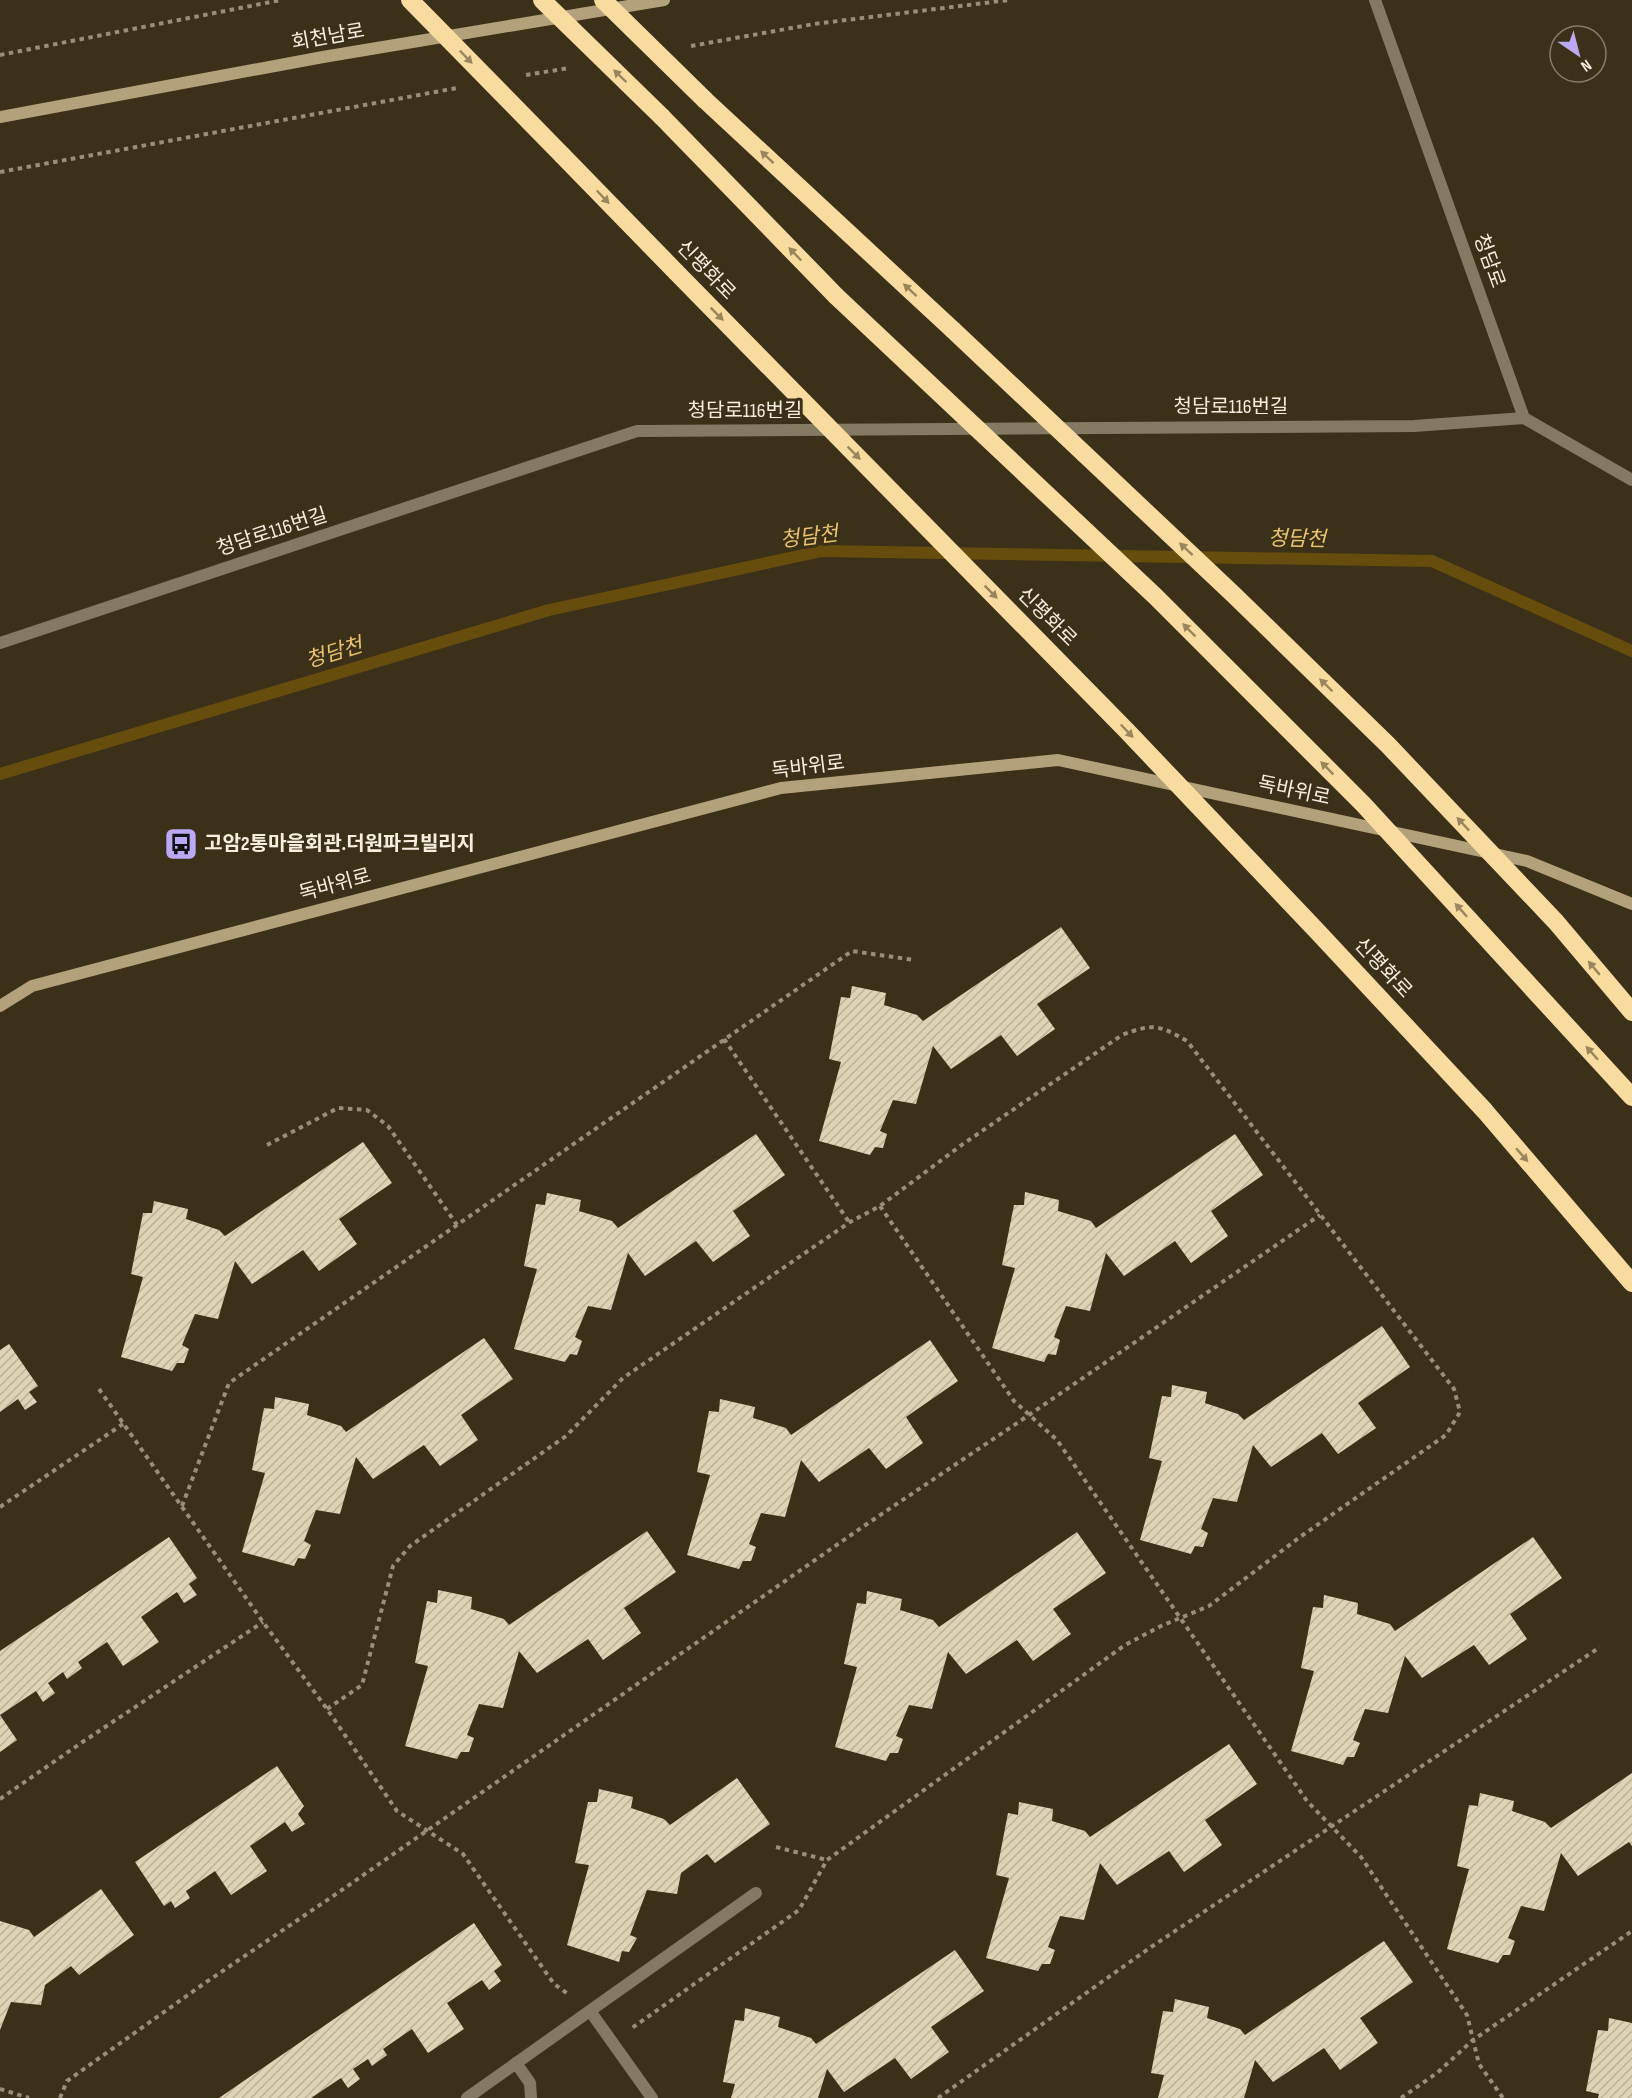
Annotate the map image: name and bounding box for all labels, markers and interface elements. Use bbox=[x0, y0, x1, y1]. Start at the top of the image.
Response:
street label: 회천남로 bbox=[290, 19, 366, 55]
north arrow bbox=[1548, 24, 1608, 84]
one-way arrow bbox=[459, 49, 473, 64]
text: N bbox=[1577, 55, 1595, 75]
one-way arrow bbox=[613, 69, 627, 83]
one-way arrow bbox=[761, 151, 775, 165]
one-way arrow bbox=[595, 189, 609, 203]
street label: 청담로 bbox=[1468, 231, 1510, 291]
street label: 신평화로 bbox=[672, 235, 740, 305]
one-way arrow bbox=[789, 247, 803, 261]
one-way arrow bbox=[903, 283, 918, 297]
one-way arrow bbox=[710, 307, 724, 321]
street label: 청담로116번길 bbox=[1174, 395, 1288, 419]
street label: 청담로116번길 bbox=[688, 399, 802, 423]
one-way arrow bbox=[847, 446, 861, 461]
street label: 청담로116번길 bbox=[214, 503, 330, 561]
water label: 청담천 bbox=[779, 521, 842, 553]
water label: 청담천 bbox=[1268, 526, 1329, 552]
one-way arrow bbox=[1179, 543, 1193, 557]
street label: 신평화로 bbox=[1012, 582, 1082, 652]
one-way arrow bbox=[983, 585, 997, 599]
one-way arrow bbox=[1183, 623, 1197, 637]
water label: 청담천 bbox=[303, 632, 368, 673]
one-way arrow bbox=[1320, 678, 1334, 692]
one-way arrow bbox=[1120, 724, 1134, 738]
street label: 독바위로 bbox=[770, 751, 846, 783]
one-way arrow bbox=[1321, 761, 1335, 775]
street label: 독바위로 bbox=[1256, 772, 1332, 810]
one-way arrow bbox=[1456, 816, 1470, 831]
bus stop icon: 고암2통마을회관.더원파크빌리지 bbox=[163, 826, 199, 862]
place label: 고암2통마을회관.더원파크빌리지 bbox=[204, 832, 475, 856]
street label: 독바위로 bbox=[296, 864, 374, 906]
one-way arrow bbox=[1454, 902, 1468, 917]
street label: 신평화로 bbox=[1349, 933, 1417, 1003]
one-way arrow bbox=[1588, 960, 1601, 976]
one-way arrow bbox=[1586, 1047, 1600, 1061]
one-way arrow bbox=[1515, 1147, 1528, 1162]

